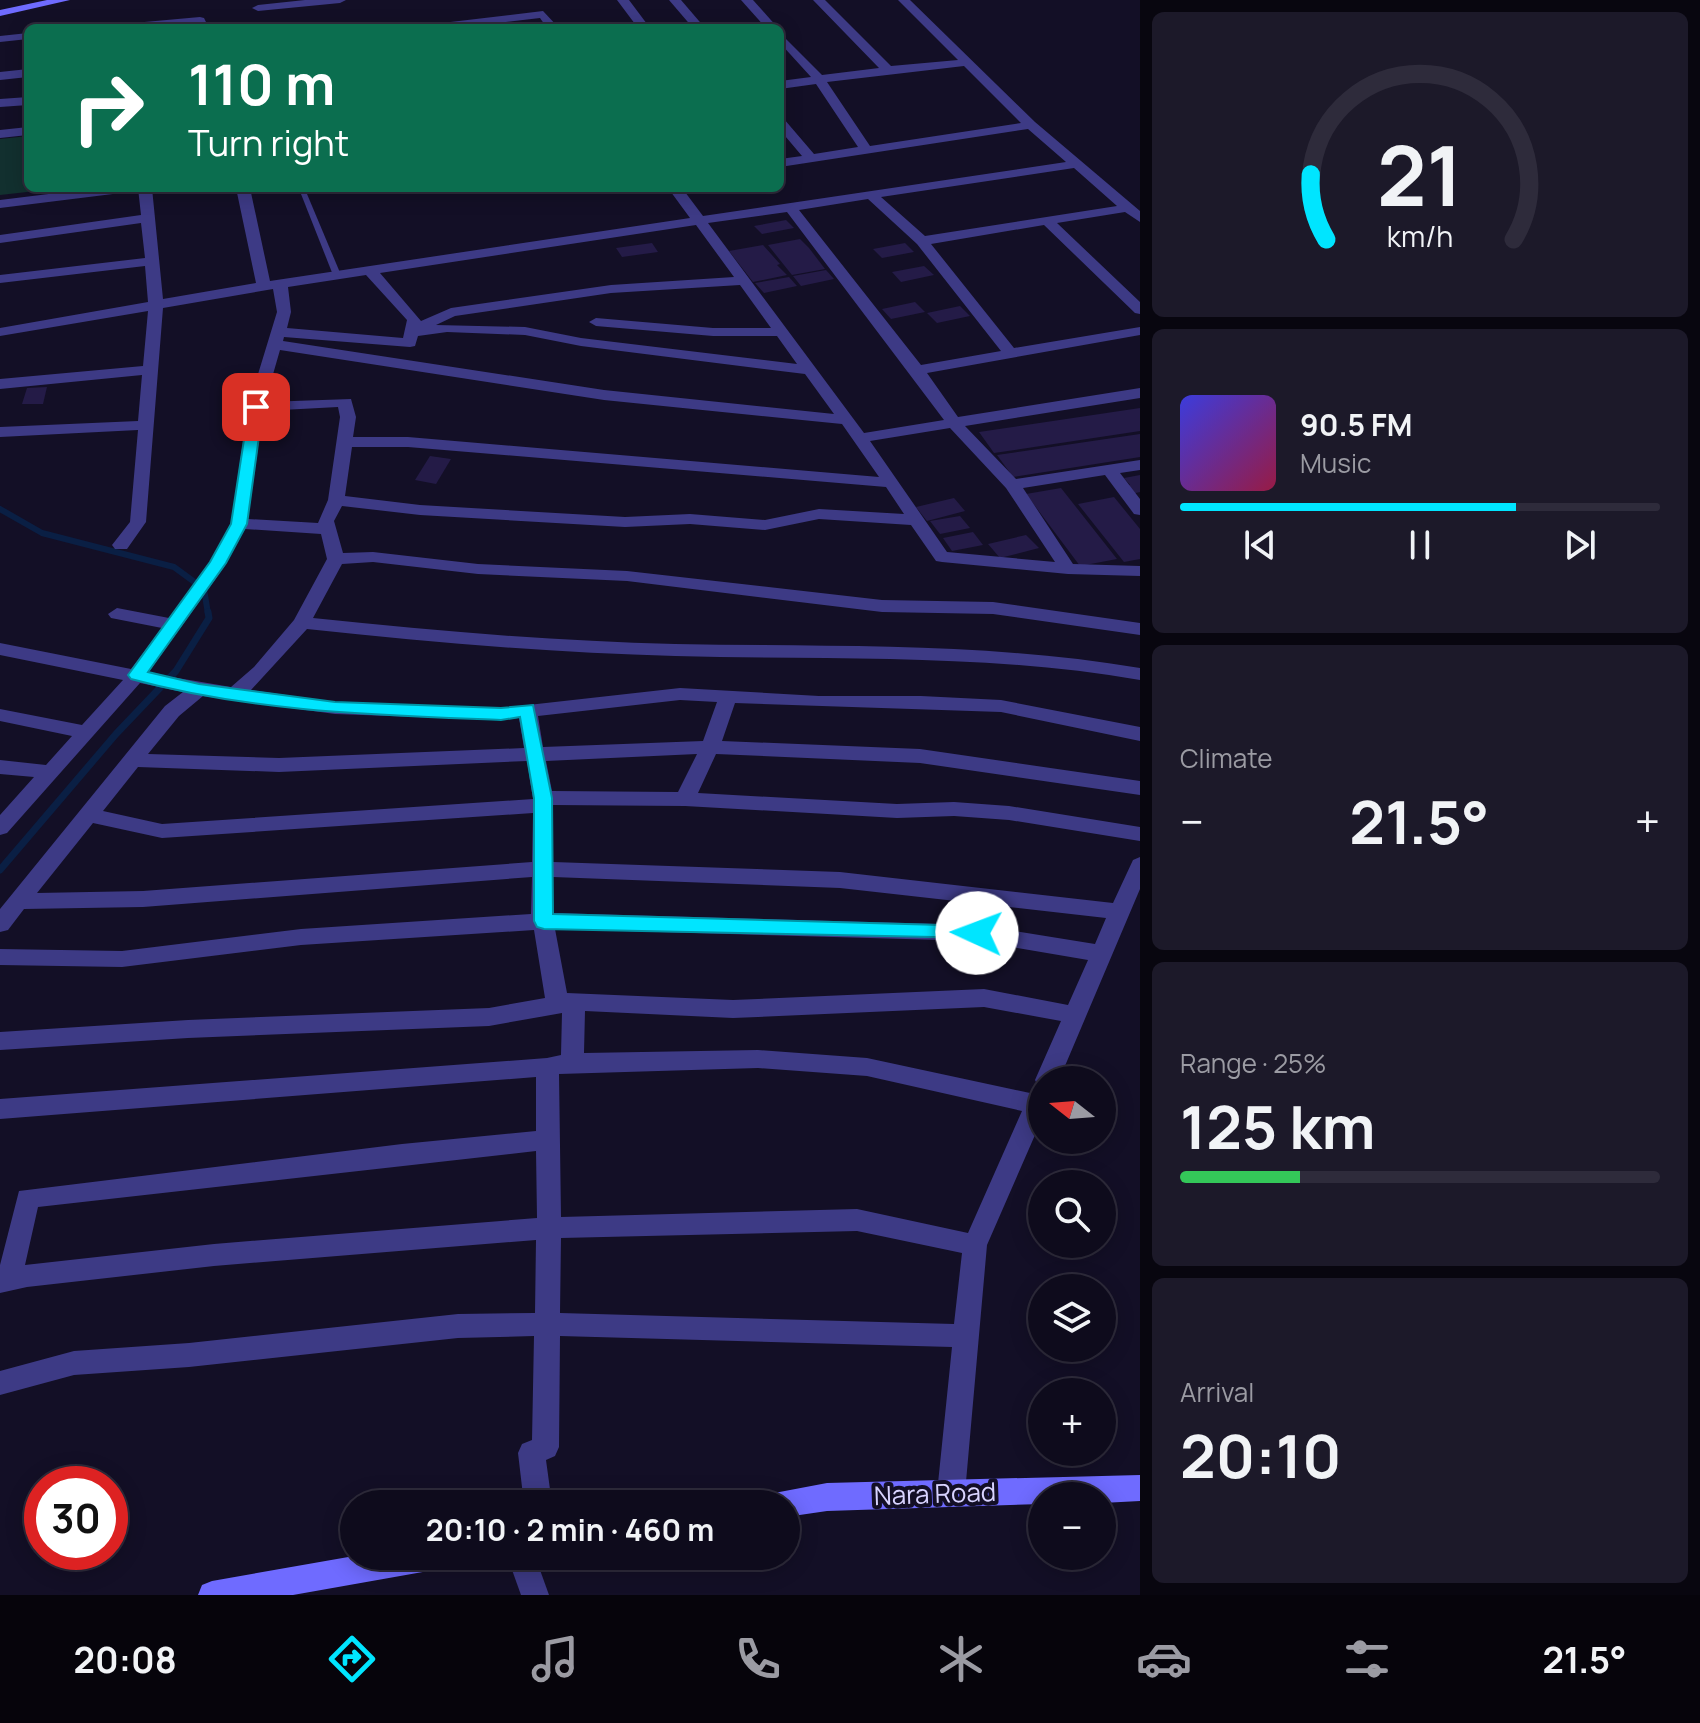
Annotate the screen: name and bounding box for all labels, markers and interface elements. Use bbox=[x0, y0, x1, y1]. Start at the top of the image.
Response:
text: 110 m bbox=[188, 45, 335, 122]
icon: right bbox=[56, 56, 160, 160]
text: 21 bbox=[1377, 117, 1463, 231]
text: Turn right bbox=[188, 118, 349, 167]
text: km/h bbox=[1387, 217, 1453, 256]
pin bbox=[222, 373, 290, 441]
icon: arrive bbox=[234, 385, 278, 429]
text: 90.5 FM bbox=[1300, 404, 1412, 445]
text: Music bbox=[1300, 445, 1371, 481]
icon: previous bbox=[1238, 523, 1282, 567]
icon: pause bbox=[1398, 523, 1442, 567]
icon: next bbox=[1558, 523, 1602, 567]
text: Climate bbox=[1180, 740, 1272, 776]
text: 21.5° bbox=[1349, 780, 1489, 862]
text: − bbox=[1180, 791, 1204, 851]
text: + bbox=[1635, 791, 1660, 851]
position arrow bbox=[935, 891, 1019, 975]
text: Range · 25% bbox=[1180, 1045, 1326, 1081]
north arrow bbox=[1028, 1066, 1116, 1154]
map controls bbox=[1028, 1066, 1116, 1570]
text: 125 km bbox=[1180, 1085, 1375, 1167]
button: search bbox=[1028, 1170, 1116, 1258]
button: layers bbox=[1028, 1274, 1116, 1362]
text: Arrival bbox=[1180, 1374, 1254, 1410]
button: + bbox=[1028, 1378, 1116, 1466]
text: 20:10 bbox=[1180, 1414, 1342, 1496]
speed limit sign: 30 bbox=[24, 1466, 128, 1570]
street label: Nara Road bbox=[873, 1473, 997, 1513]
button: − bbox=[1028, 1482, 1116, 1570]
text: 20:10 · 2 min · 460 m bbox=[426, 1509, 714, 1550]
icon: directions bbox=[324, 1631, 380, 1687]
icon: music bbox=[527, 1631, 583, 1687]
icon: phone bbox=[730, 1631, 786, 1687]
icon: climate bbox=[933, 1631, 989, 1687]
icon: car bbox=[1136, 1631, 1192, 1687]
icon: filters bbox=[1339, 1631, 1395, 1687]
text: 20:08 bbox=[74, 1635, 177, 1684]
text: 21.5° bbox=[1542, 1635, 1626, 1684]

